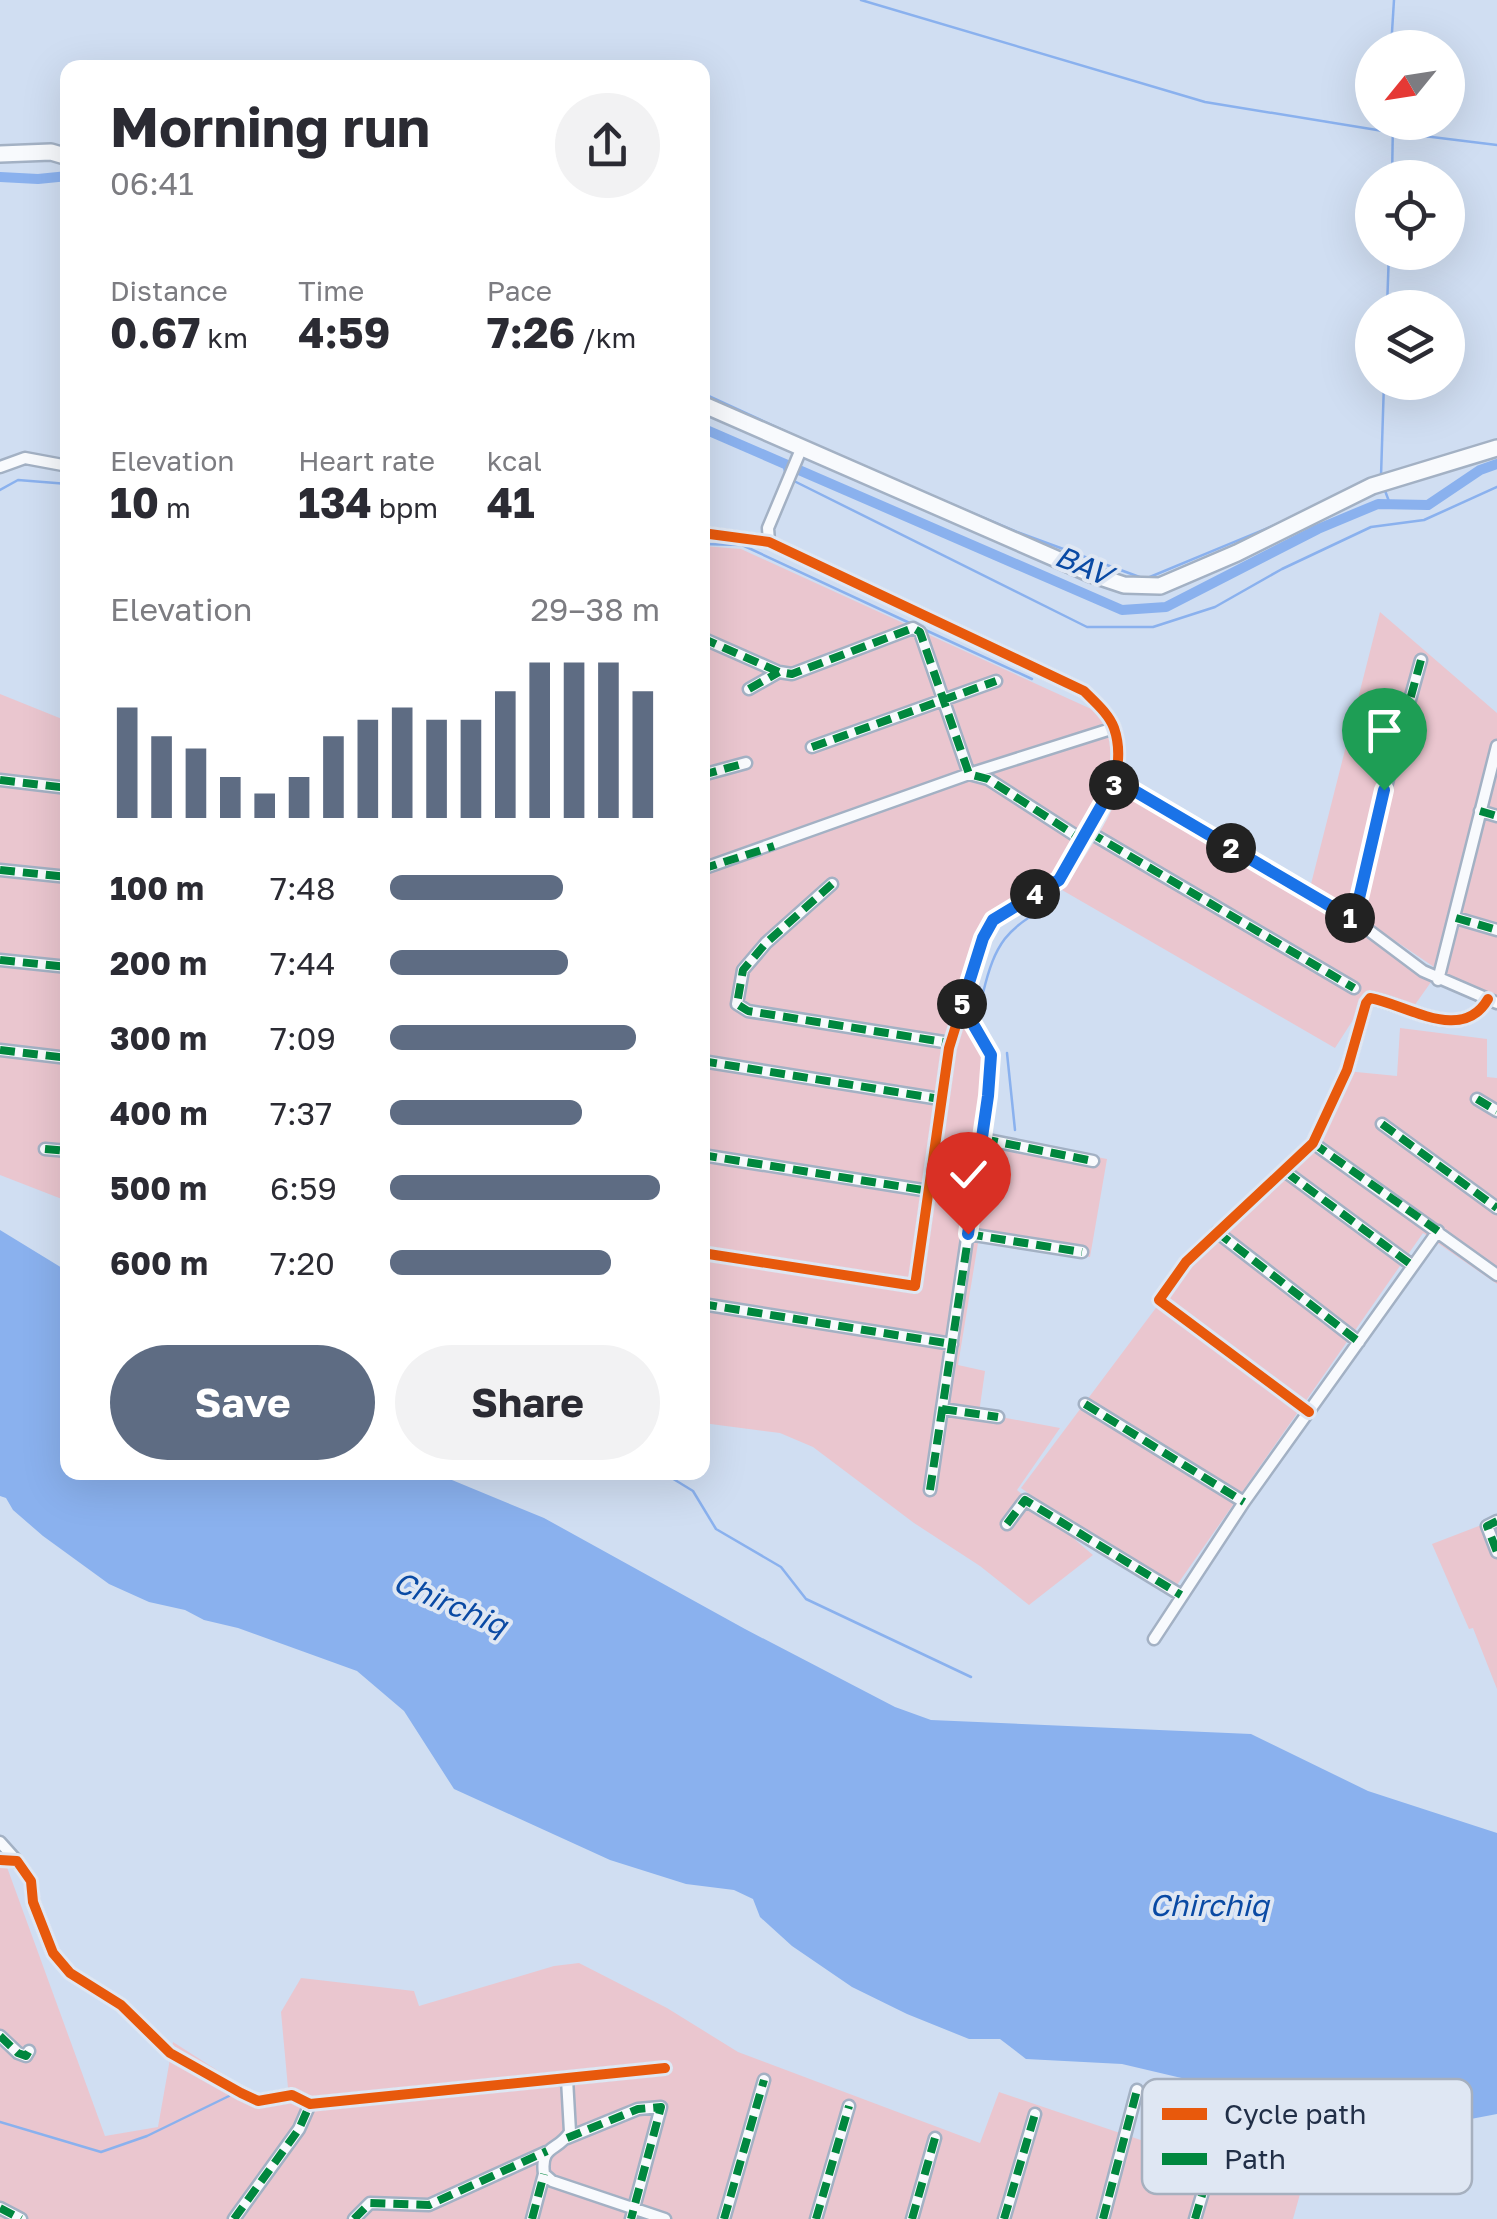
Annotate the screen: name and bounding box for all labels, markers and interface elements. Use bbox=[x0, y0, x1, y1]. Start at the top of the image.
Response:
north arrow bbox=[1355, 30, 1465, 140]
map controls bbox=[1355, 30, 1465, 400]
text: Morning run bbox=[110, 93, 430, 159]
button: share bbox=[555, 93, 660, 198]
button: locate bbox=[1355, 160, 1465, 270]
text: 06:41 bbox=[110, 164, 194, 202]
text: Distance bbox=[110, 274, 228, 307]
text: Time bbox=[298, 274, 364, 307]
text: Pace bbox=[487, 274, 552, 307]
button: layers bbox=[1355, 290, 1465, 400]
text: 0.67 bbox=[110, 307, 200, 357]
text: 4:59 bbox=[298, 307, 390, 357]
text: 7:26 bbox=[487, 307, 575, 357]
text: km bbox=[200, 321, 248, 354]
text: /km bbox=[575, 321, 636, 354]
text: Elevation bbox=[110, 444, 235, 477]
text: Heart rate bbox=[298, 444, 435, 477]
text: kcal bbox=[487, 444, 542, 477]
text: 10 bbox=[110, 477, 159, 527]
text: 134 bbox=[298, 477, 372, 527]
text: 41 bbox=[487, 477, 535, 527]
text: m bbox=[159, 491, 191, 524]
text: bpm bbox=[372, 491, 438, 524]
water label: BAV bbox=[1050, 537, 1121, 595]
text: Elevation bbox=[110, 590, 252, 628]
text: 29–38 m bbox=[531, 590, 660, 628]
pin bbox=[1342, 688, 1427, 791]
icon: arrive bbox=[1357, 703, 1412, 758]
pin: 3 bbox=[1089, 760, 1139, 810]
text: 3 bbox=[1105, 768, 1123, 801]
pin: 2 bbox=[1206, 823, 1256, 873]
text: 2 bbox=[1222, 831, 1240, 864]
text: 100 m bbox=[110, 869, 204, 907]
text: 7:48 bbox=[270, 869, 336, 907]
pin: 4 bbox=[1010, 869, 1060, 919]
text: 4 bbox=[1026, 877, 1044, 910]
pin: 1 bbox=[1325, 893, 1375, 943]
text: 1 bbox=[1343, 901, 1357, 934]
text: 200 m bbox=[110, 944, 207, 982]
text: 7:44 bbox=[270, 944, 336, 982]
pin: 5 bbox=[937, 979, 987, 1029]
text: 5 bbox=[953, 987, 971, 1020]
text: 300 m bbox=[110, 1019, 207, 1057]
text: 7:09 bbox=[270, 1019, 336, 1057]
text: 400 m bbox=[110, 1094, 208, 1132]
text: 7:37 bbox=[270, 1094, 332, 1132]
pin bbox=[926, 1132, 1011, 1235]
icon: check bbox=[941, 1147, 996, 1202]
text: 500 m bbox=[110, 1169, 207, 1207]
text: 6:59 bbox=[270, 1169, 337, 1207]
text: 600 m bbox=[110, 1244, 208, 1282]
text: 7:20 bbox=[270, 1244, 335, 1282]
button: Save bbox=[110, 1345, 375, 1460]
button: Share bbox=[395, 1345, 660, 1460]
water label: Chirchiq bbox=[388, 1563, 515, 1644]
water label: Chirchiq bbox=[1149, 1887, 1271, 1923]
legend bbox=[1142, 2079, 1472, 2194]
text: Cycle path bbox=[1224, 2097, 1367, 2130]
text: Path bbox=[1224, 2142, 1286, 2175]

